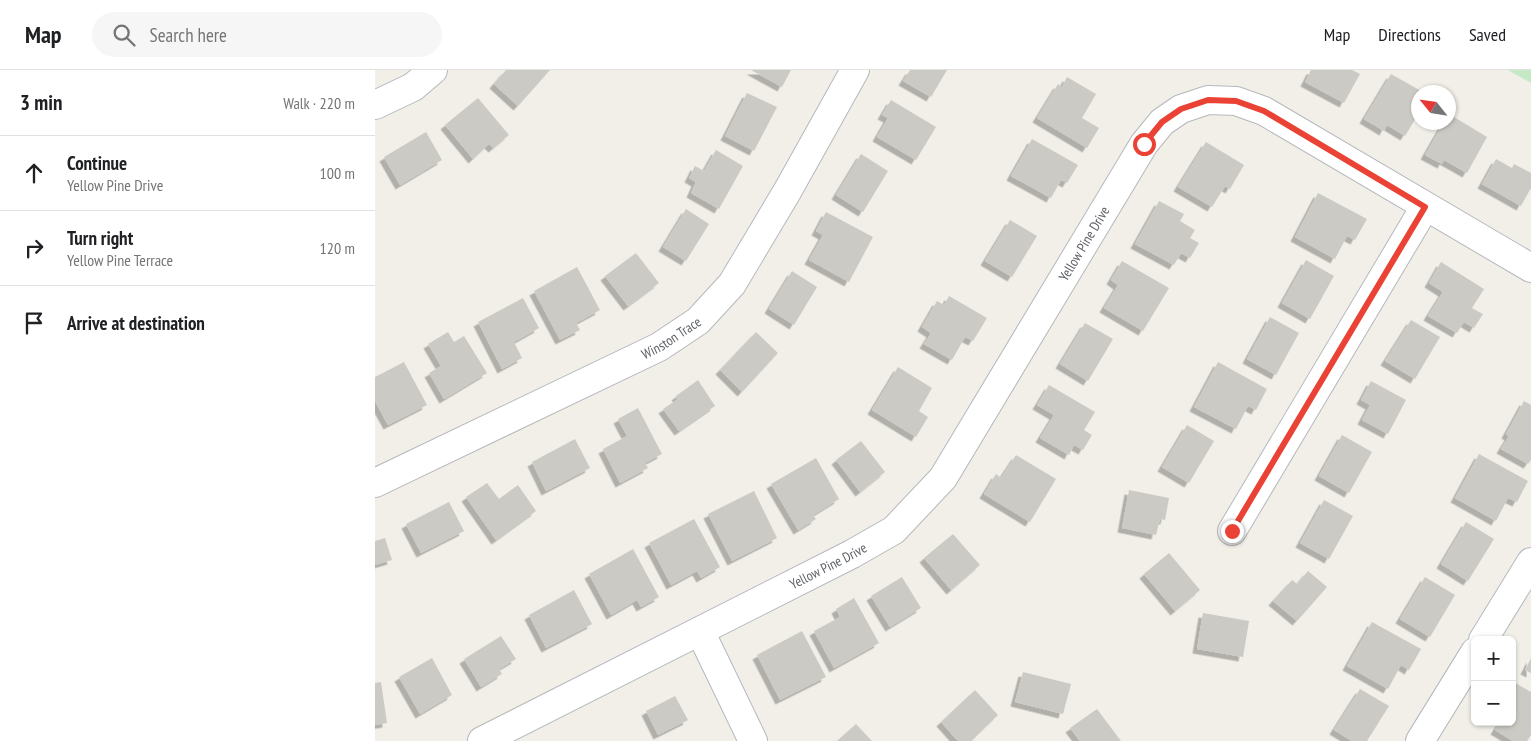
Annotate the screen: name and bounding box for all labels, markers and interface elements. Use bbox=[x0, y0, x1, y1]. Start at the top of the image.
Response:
search box bbox=[92, 12, 442, 57]
text: Map bbox=[25, 19, 62, 50]
icon: search bbox=[110, 21, 138, 49]
text: Search here bbox=[150, 23, 227, 47]
text: Map bbox=[1324, 23, 1350, 46]
text: Directions bbox=[1378, 23, 1441, 46]
text: Saved bbox=[1469, 23, 1506, 46]
north arrow bbox=[1411, 85, 1456, 130]
text: 3 min bbox=[20, 89, 62, 116]
text: Walk · 220 m bbox=[283, 93, 355, 113]
route start bbox=[1133, 133, 1156, 156]
text: Continue bbox=[67, 151, 127, 175]
icon: ahead bbox=[20, 159, 48, 187]
text: 100 m bbox=[320, 163, 355, 183]
text: Yellow Pine Drive bbox=[67, 175, 163, 195]
street label: Yellow Pine Drive bbox=[1055, 203, 1114, 284]
text: Turn right bbox=[67, 226, 133, 250]
icon: right bbox=[20, 234, 48, 262]
text: 120 m bbox=[320, 238, 355, 258]
text: Yellow Pine Terrace bbox=[67, 250, 173, 270]
icon: arrive bbox=[20, 309, 48, 337]
text: Arrive at destination bbox=[67, 311, 205, 335]
street label: Winston Trace bbox=[639, 312, 705, 363]
route end bbox=[1221, 520, 1244, 543]
street label: Yellow Pine Drive bbox=[787, 538, 870, 593]
map controls bbox=[1471, 636, 1516, 726]
button: + bbox=[1471, 636, 1516, 681]
button: − bbox=[1471, 681, 1516, 726]

